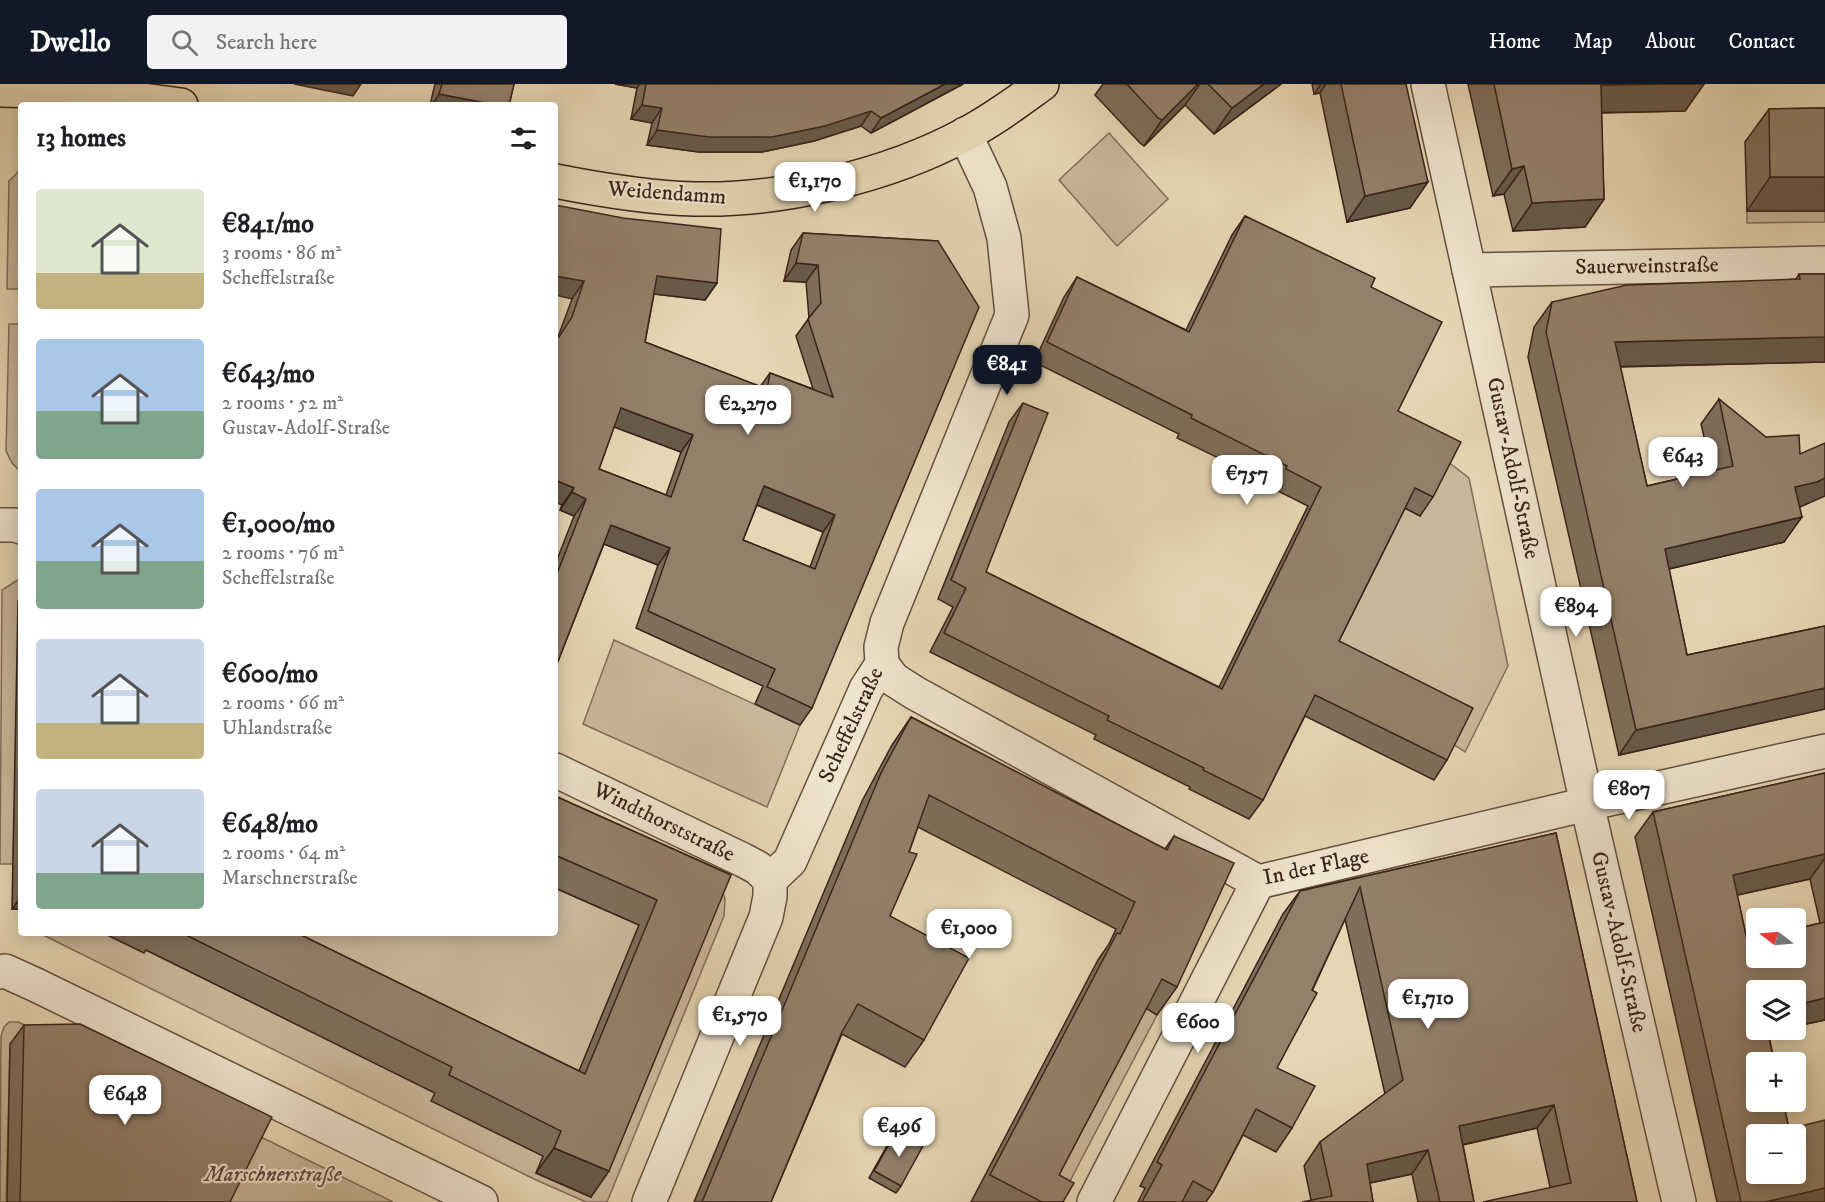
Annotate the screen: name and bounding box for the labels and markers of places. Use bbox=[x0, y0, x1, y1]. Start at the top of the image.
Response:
pin: €1,170 bbox=[766, 162, 864, 213]
pin: €841 bbox=[971, 345, 1043, 396]
pin: €2,270 bbox=[699, 385, 797, 436]
pin: €643 bbox=[1647, 437, 1719, 488]
pin: €757 bbox=[1211, 455, 1283, 506]
pin: €894 bbox=[1540, 587, 1612, 638]
pin: €807 bbox=[1593, 770, 1665, 821]
pin: €1,000 bbox=[920, 909, 1018, 960]
pin: €1,710 bbox=[1379, 979, 1477, 1030]
pin: €1,570 bbox=[691, 996, 789, 1047]
pin: €600 bbox=[1162, 1003, 1234, 1054]
pin: €648 bbox=[89, 1075, 161, 1126]
pin: €496 bbox=[863, 1107, 935, 1158]

